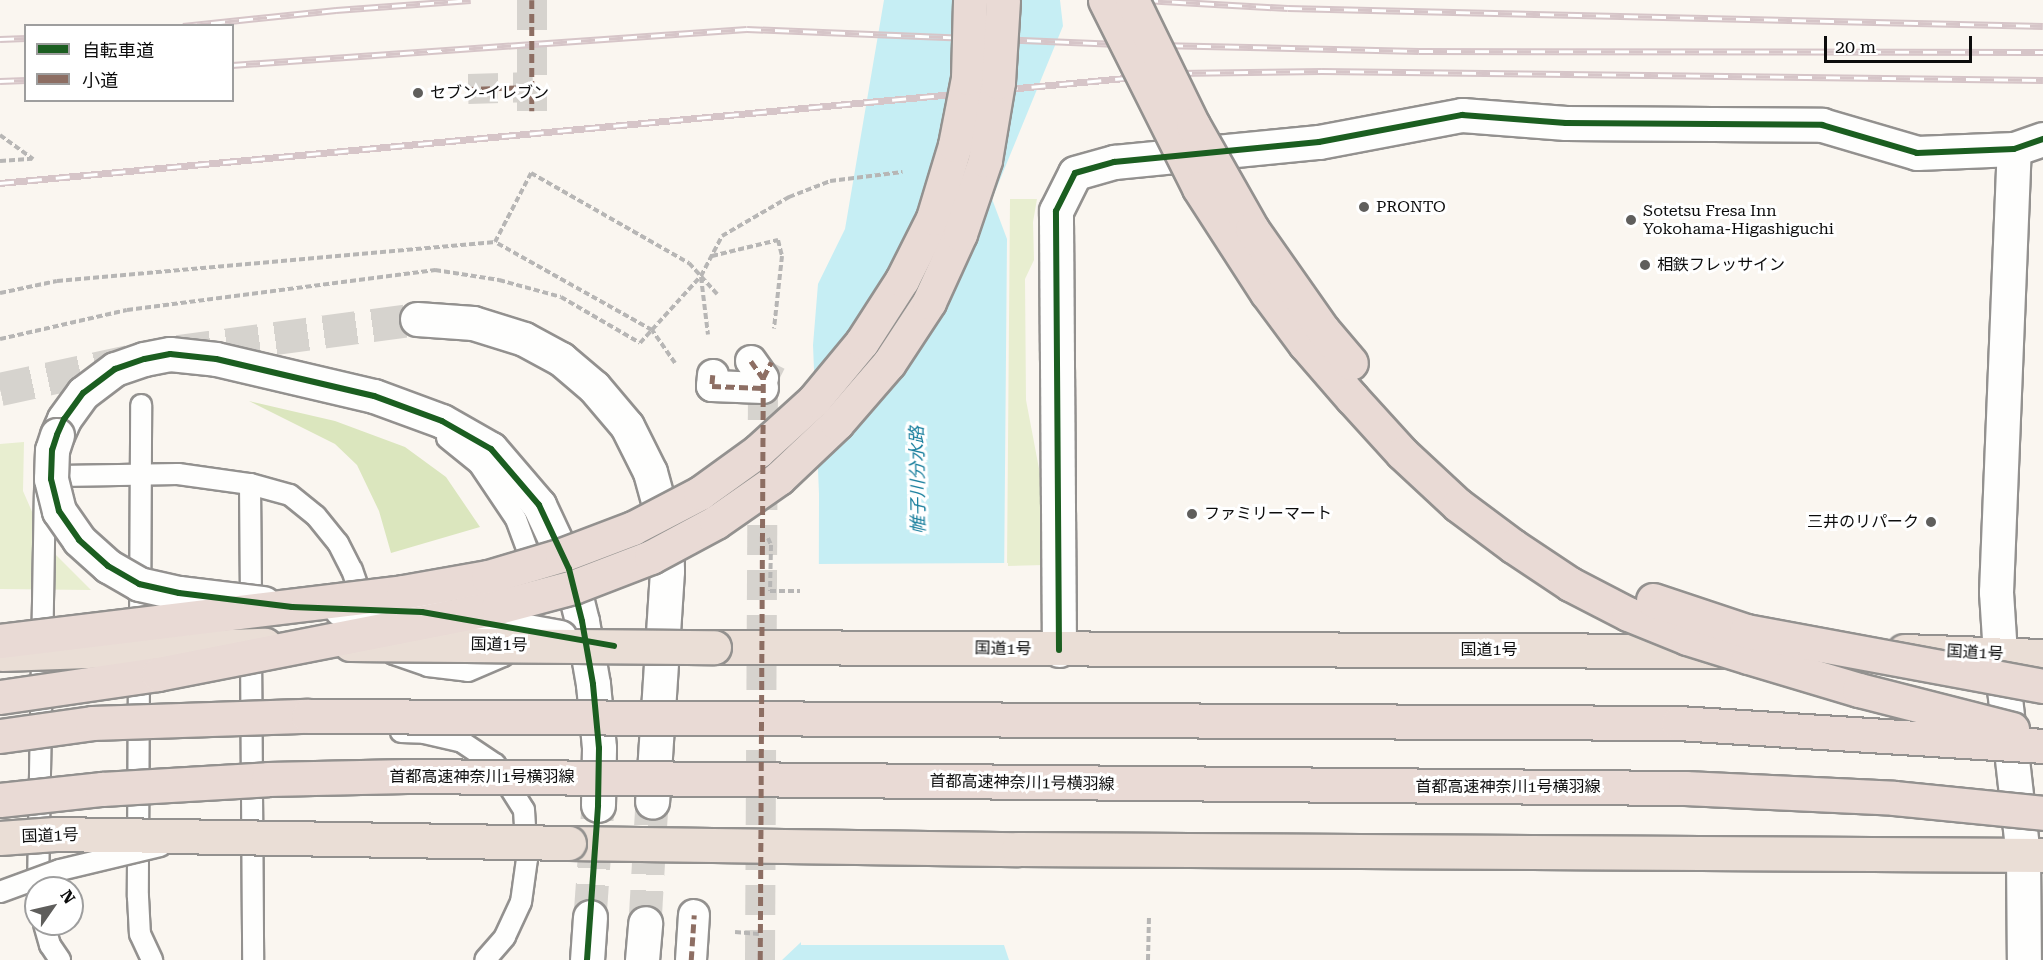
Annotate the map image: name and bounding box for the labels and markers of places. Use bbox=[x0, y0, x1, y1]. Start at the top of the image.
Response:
place label: セブン-イレブン bbox=[430, 83, 549, 103]
marker: セブン-イレブン bbox=[411, 86, 425, 100]
place label: PRONTO bbox=[1376, 197, 1446, 217]
marker: PRONTO bbox=[1357, 200, 1371, 214]
place label: Sotetsu Fresa Inn Yokohama-Higashiguchi bbox=[1643, 201, 1834, 239]
marker: Sotetsu Fresa Inn Yokohama-Higashiguchi bbox=[1624, 213, 1638, 227]
place label: 相鉄フレッサイン bbox=[1657, 255, 1785, 275]
marker: 相鉄フレッサイン bbox=[1638, 258, 1652, 272]
place label: ファミリーマート bbox=[1204, 504, 1332, 524]
marker: ファミリーマート bbox=[1185, 507, 1199, 521]
place label: 三井のリパーク bbox=[1807, 512, 1919, 532]
marker: 三井のリパーク bbox=[1924, 515, 1938, 529]

